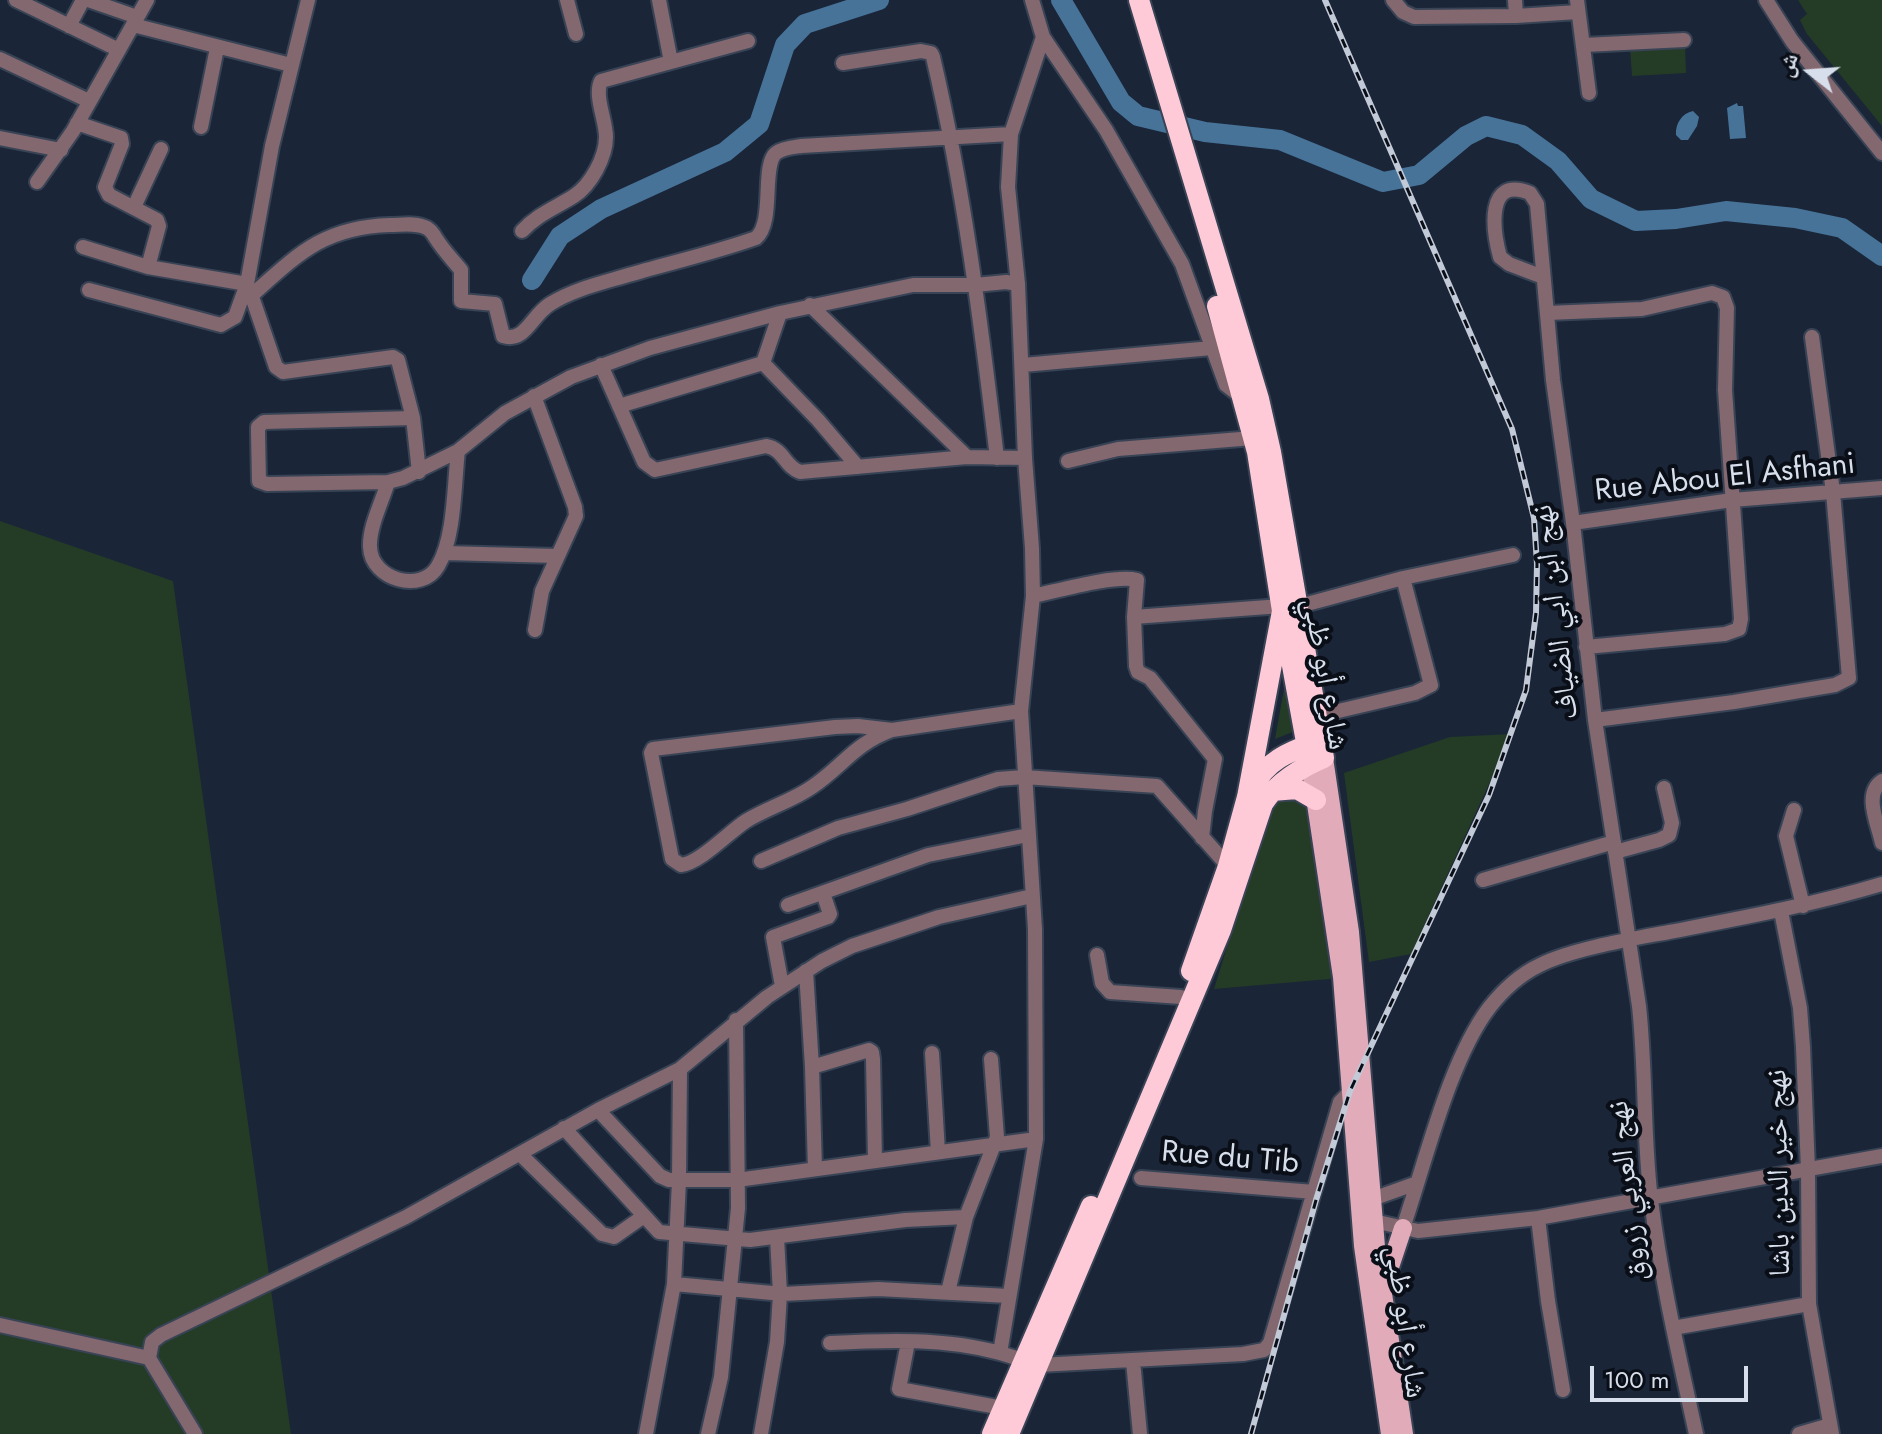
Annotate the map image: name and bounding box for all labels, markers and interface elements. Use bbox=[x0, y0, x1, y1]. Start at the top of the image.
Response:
north arrow bbox=[1770, 32, 1850, 112]
text: ش bbox=[1768, 49, 1806, 81]
street label: Rue Abou El Asfhani bbox=[1593, 447, 1857, 511]
street label: نهج ابن ابي الضياف bbox=[1526, 502, 1588, 722]
street label: شارع أبو ظبي bbox=[1293, 595, 1355, 753]
street label: نهج خير الدين باشا bbox=[1760, 1069, 1800, 1277]
street label: نهج العربي زروق bbox=[1602, 1099, 1656, 1283]
street label: Rue du Tib bbox=[1160, 1135, 1300, 1183]
street label: شارع أبو ظبي bbox=[1375, 1243, 1433, 1401]
scale bar bbox=[1594, 1350, 1752, 1400]
text: 100 m bbox=[1604, 1362, 1670, 1397]

